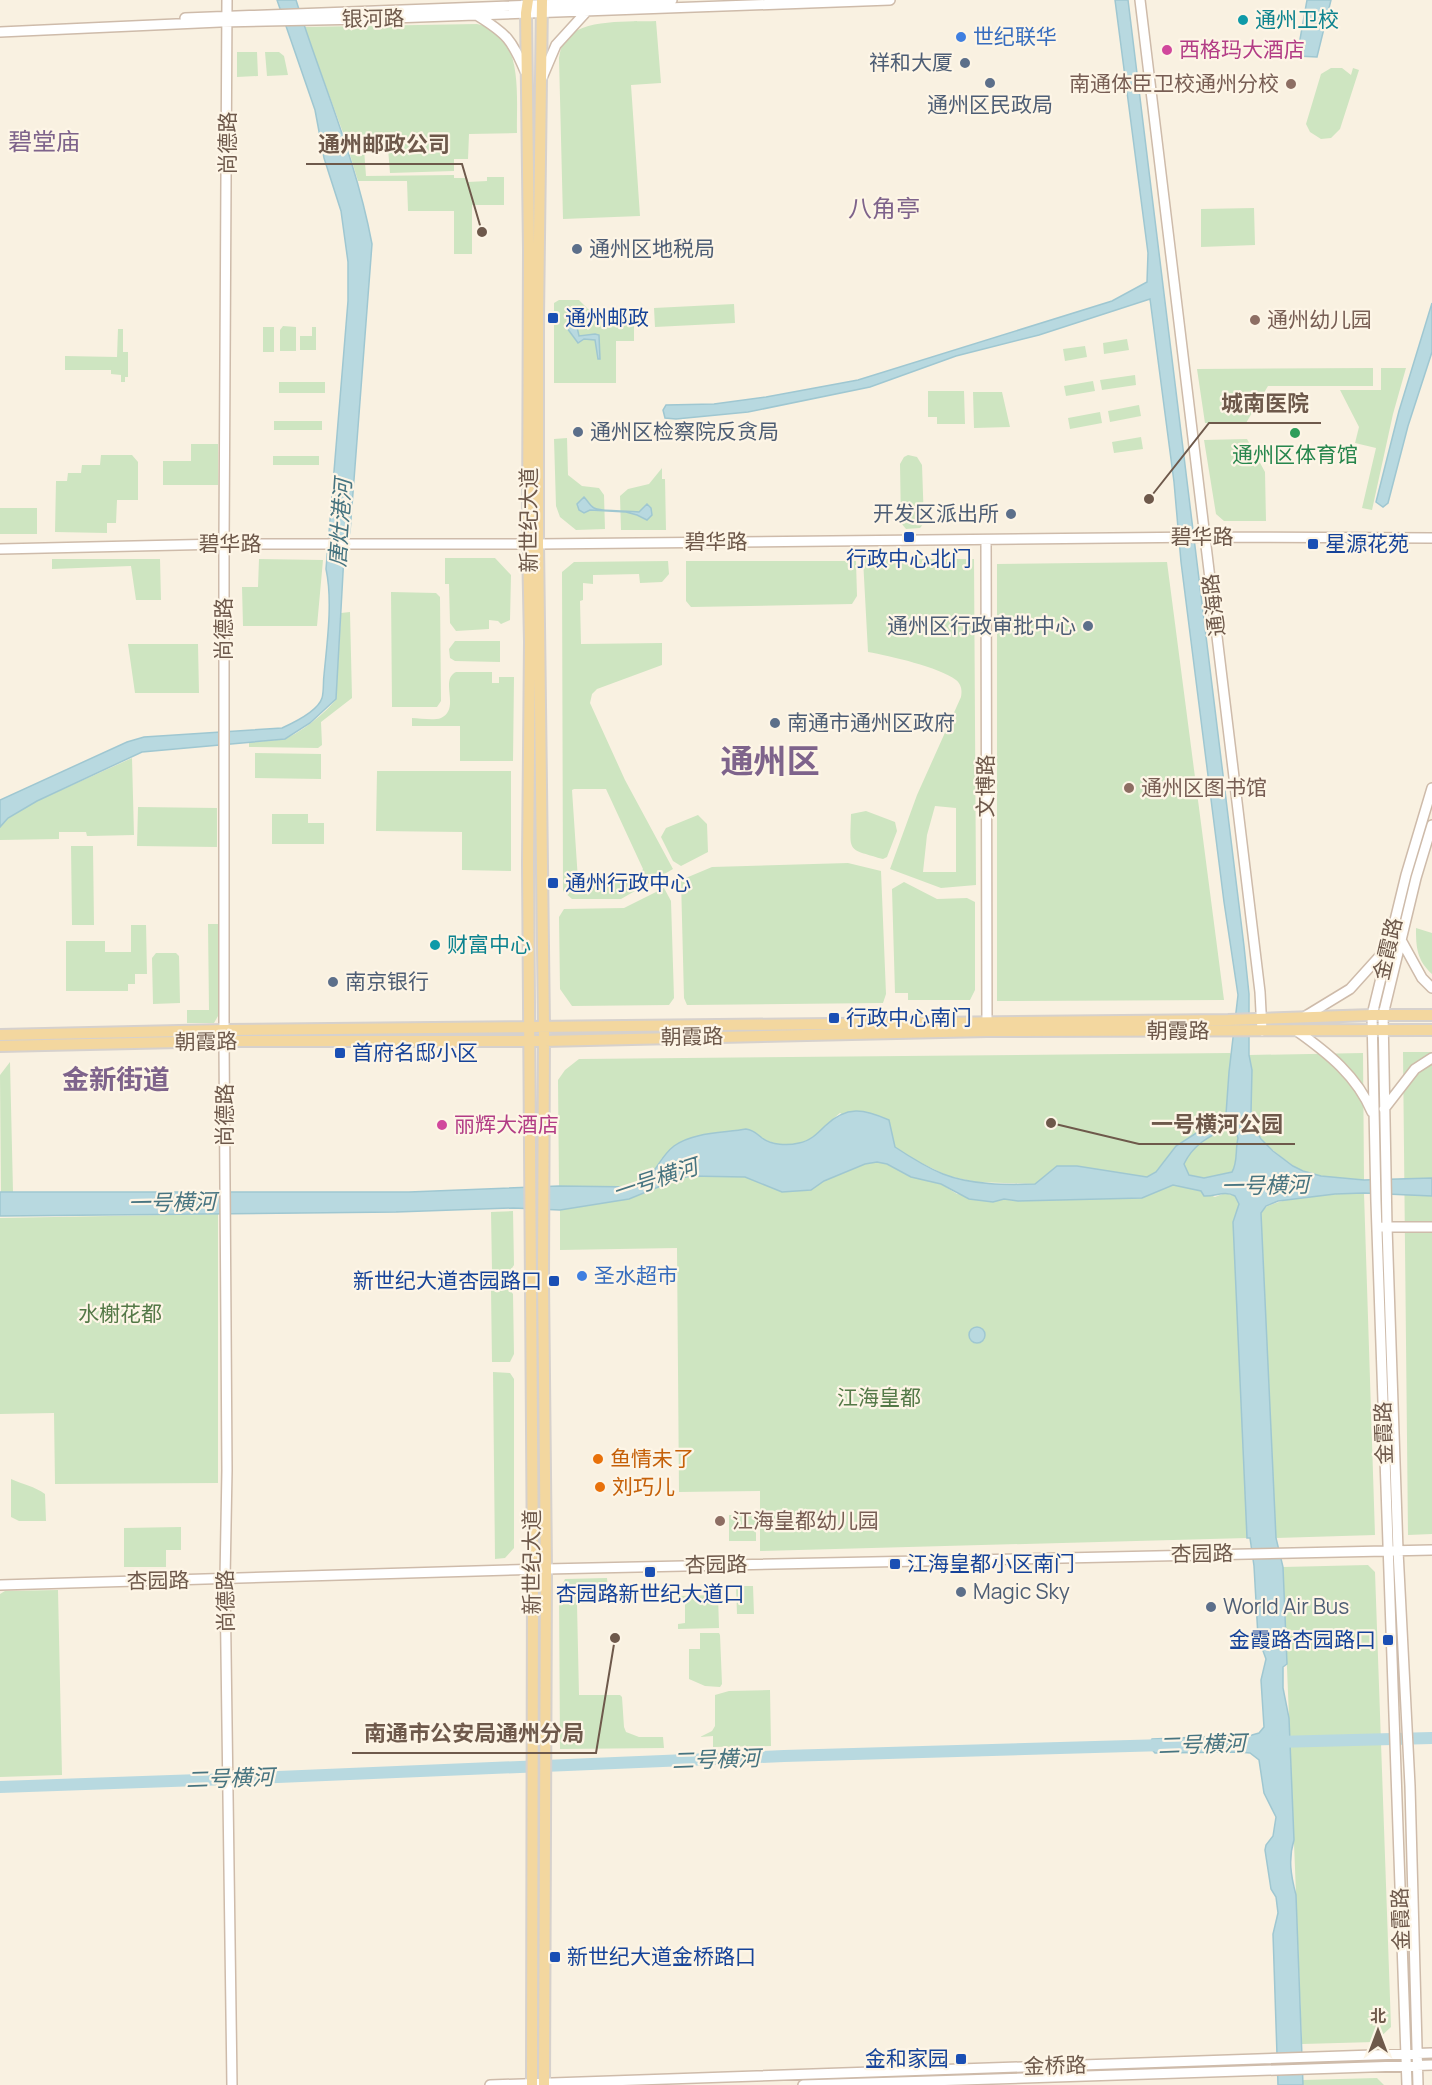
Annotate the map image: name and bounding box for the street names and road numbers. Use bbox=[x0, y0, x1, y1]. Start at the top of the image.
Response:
street label: 银河路 bbox=[341, 3, 405, 33]
street label: 尚德路 bbox=[213, 112, 241, 175]
street label: 新世纪大道 bbox=[514, 468, 542, 573]
street label: 碧华路 bbox=[1171, 522, 1234, 550]
street label: 碧华路 bbox=[685, 527, 748, 555]
street label: 碧华路 bbox=[199, 529, 262, 557]
street label: 通海路 bbox=[1195, 572, 1231, 638]
street label: 尚德路 bbox=[209, 598, 237, 661]
street label: 文博路 bbox=[971, 755, 999, 818]
street label: 金霞路 bbox=[1366, 915, 1408, 983]
street label: 朝霞路 bbox=[1147, 1016, 1210, 1044]
street label: 朝霞路 bbox=[660, 1021, 724, 1051]
street label: 朝霞路 bbox=[174, 1026, 238, 1056]
street label: 尚德路 bbox=[210, 1084, 238, 1147]
street label: 金霞路 bbox=[1368, 1401, 1398, 1465]
street label: 新世纪大道 bbox=[517, 1510, 545, 1615]
street label: 杏园路 bbox=[1170, 1538, 1234, 1568]
street label: 杏园路 bbox=[684, 1549, 748, 1579]
street label: 杏园路 bbox=[126, 1565, 190, 1595]
street label: 尚德路 bbox=[210, 1569, 240, 1633]
street label: 金霞路 bbox=[1385, 1887, 1415, 1951]
street label: 金桥路 bbox=[1023, 2050, 1087, 2080]

